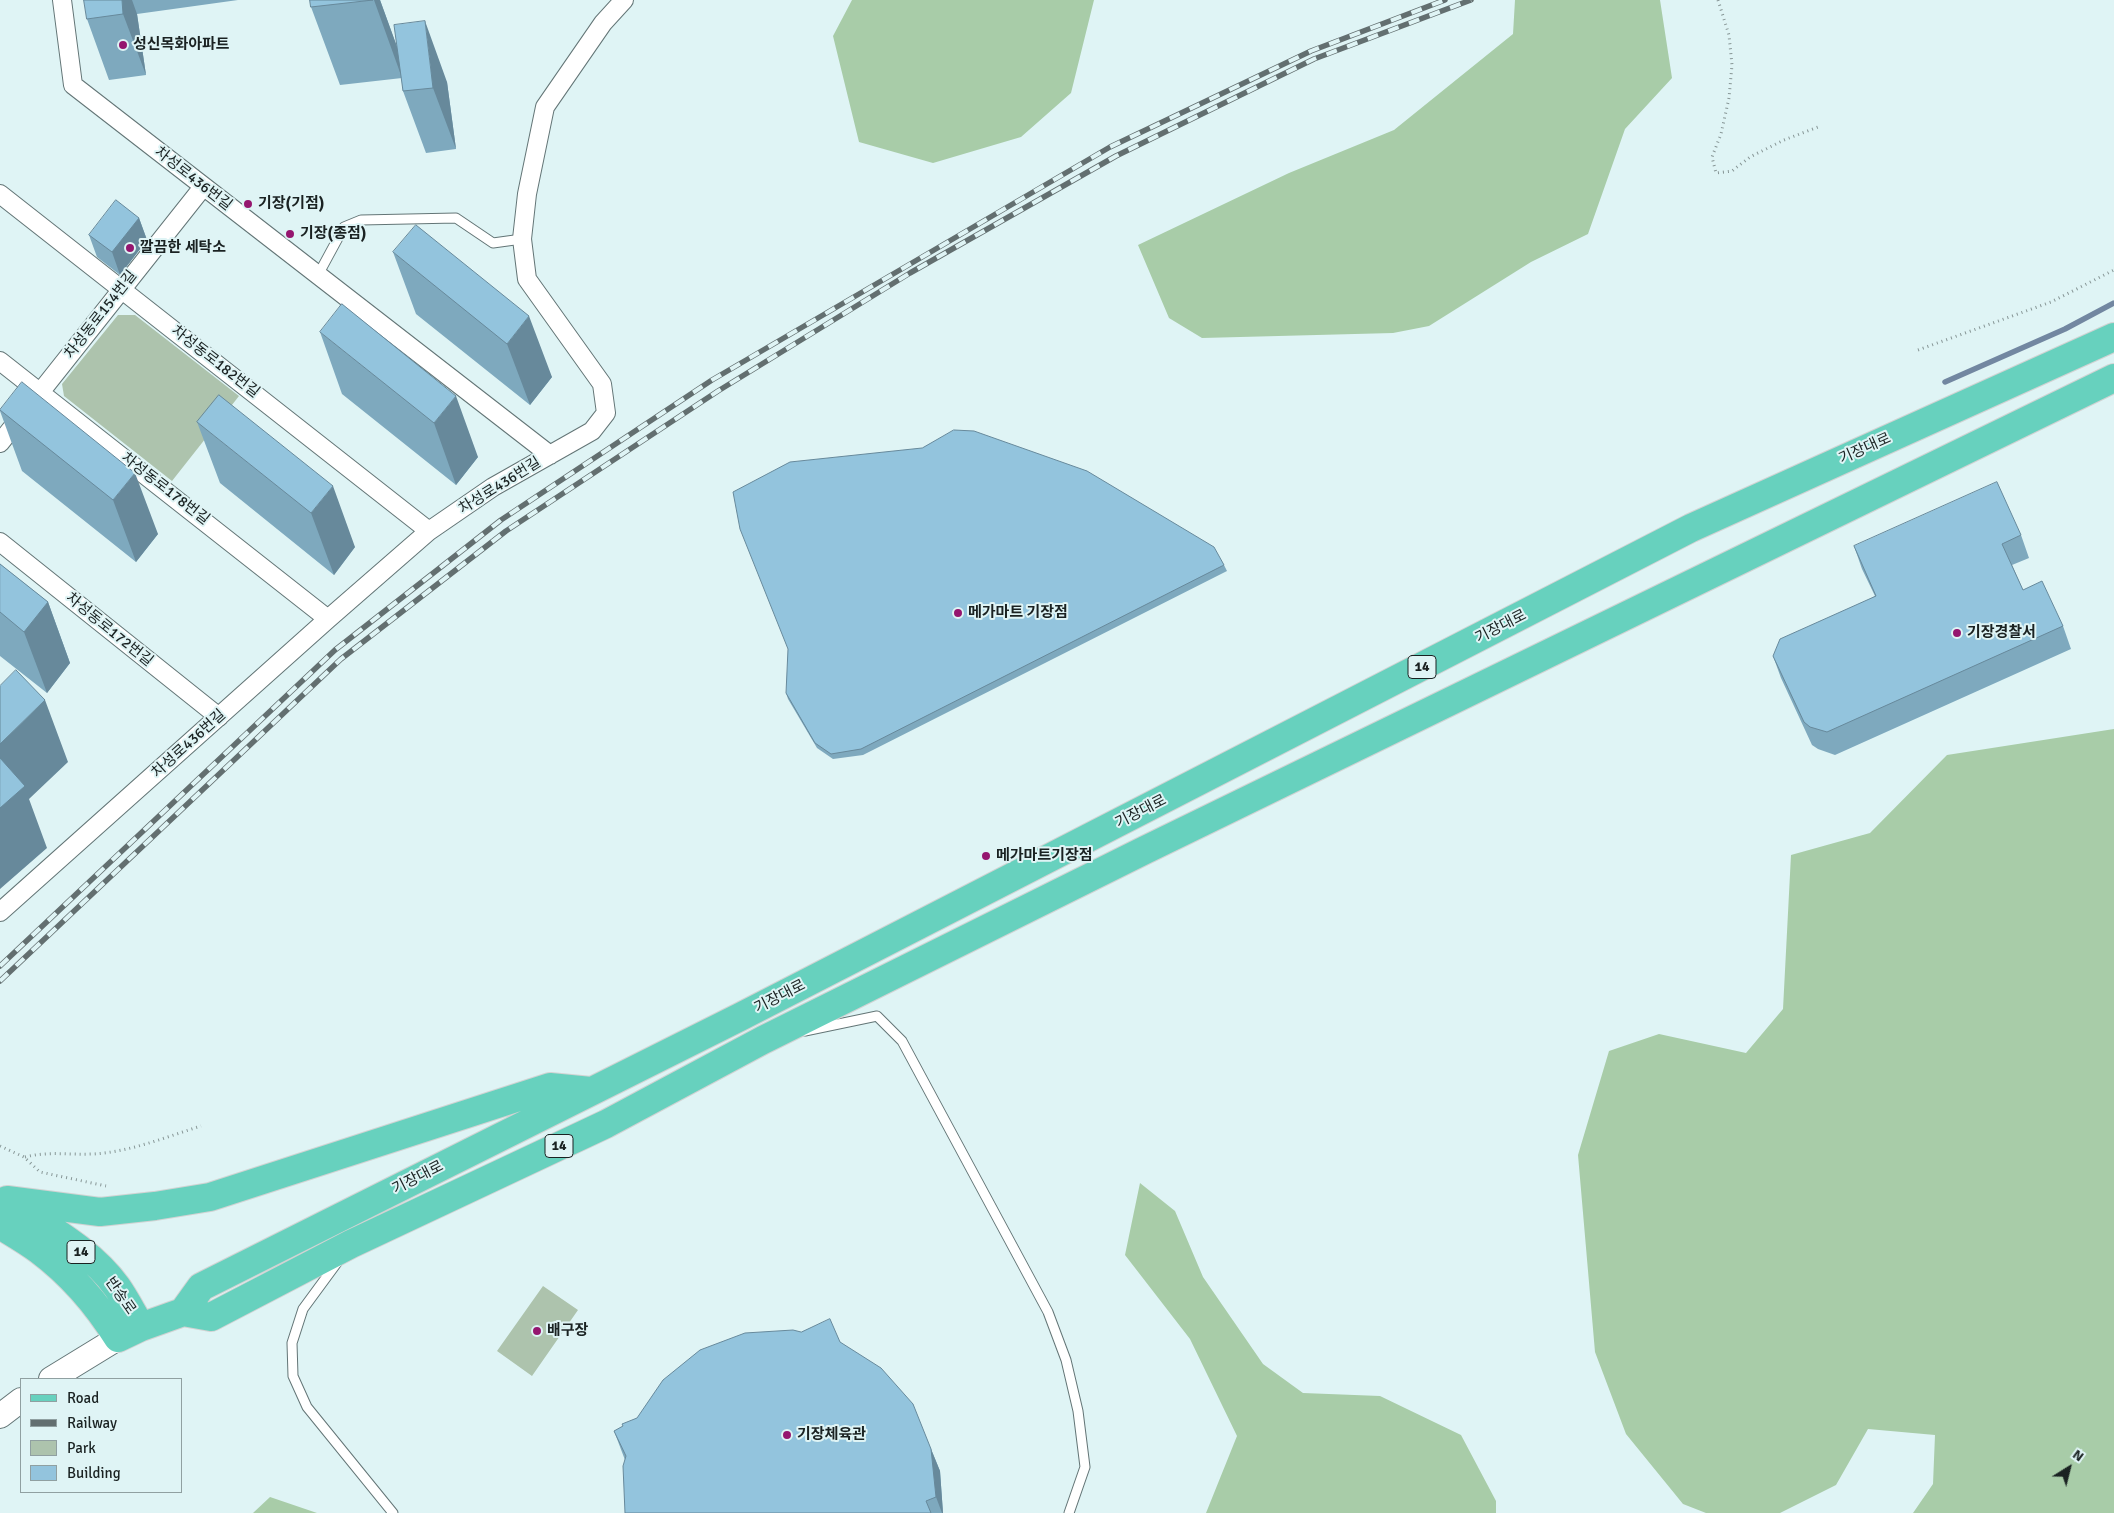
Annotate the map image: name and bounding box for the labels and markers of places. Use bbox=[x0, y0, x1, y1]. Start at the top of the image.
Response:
place label: 성신목화아파트 bbox=[133, 36, 230, 54]
marker: 성신목화아파트 bbox=[117, 39, 129, 51]
place label: 기장(기점) bbox=[258, 195, 324, 213]
marker: 기장(기점) bbox=[242, 198, 254, 210]
place label: 기장(종점) bbox=[300, 225, 366, 243]
marker: 기장(종점) bbox=[284, 228, 296, 240]
place label: 깔끔한 세탁소 bbox=[140, 239, 226, 257]
marker: 깔끔한 세탁소 bbox=[124, 242, 136, 254]
place label: 메가마트 기장점 bbox=[968, 604, 1068, 622]
marker: 메가마트 기장점 bbox=[952, 607, 964, 619]
place label: 기장경찰서 bbox=[1967, 624, 2036, 642]
marker: 기장경찰서 bbox=[1951, 627, 1963, 639]
place label: 메가마트기장점 bbox=[996, 847, 1093, 865]
marker: 메가마트기장점 bbox=[980, 850, 992, 862]
place label: 배구장 bbox=[547, 1322, 588, 1340]
marker: 배구장 bbox=[531, 1325, 543, 1337]
place label: 기장체육관 bbox=[797, 1426, 866, 1444]
marker: 기장체육관 bbox=[781, 1429, 793, 1441]

